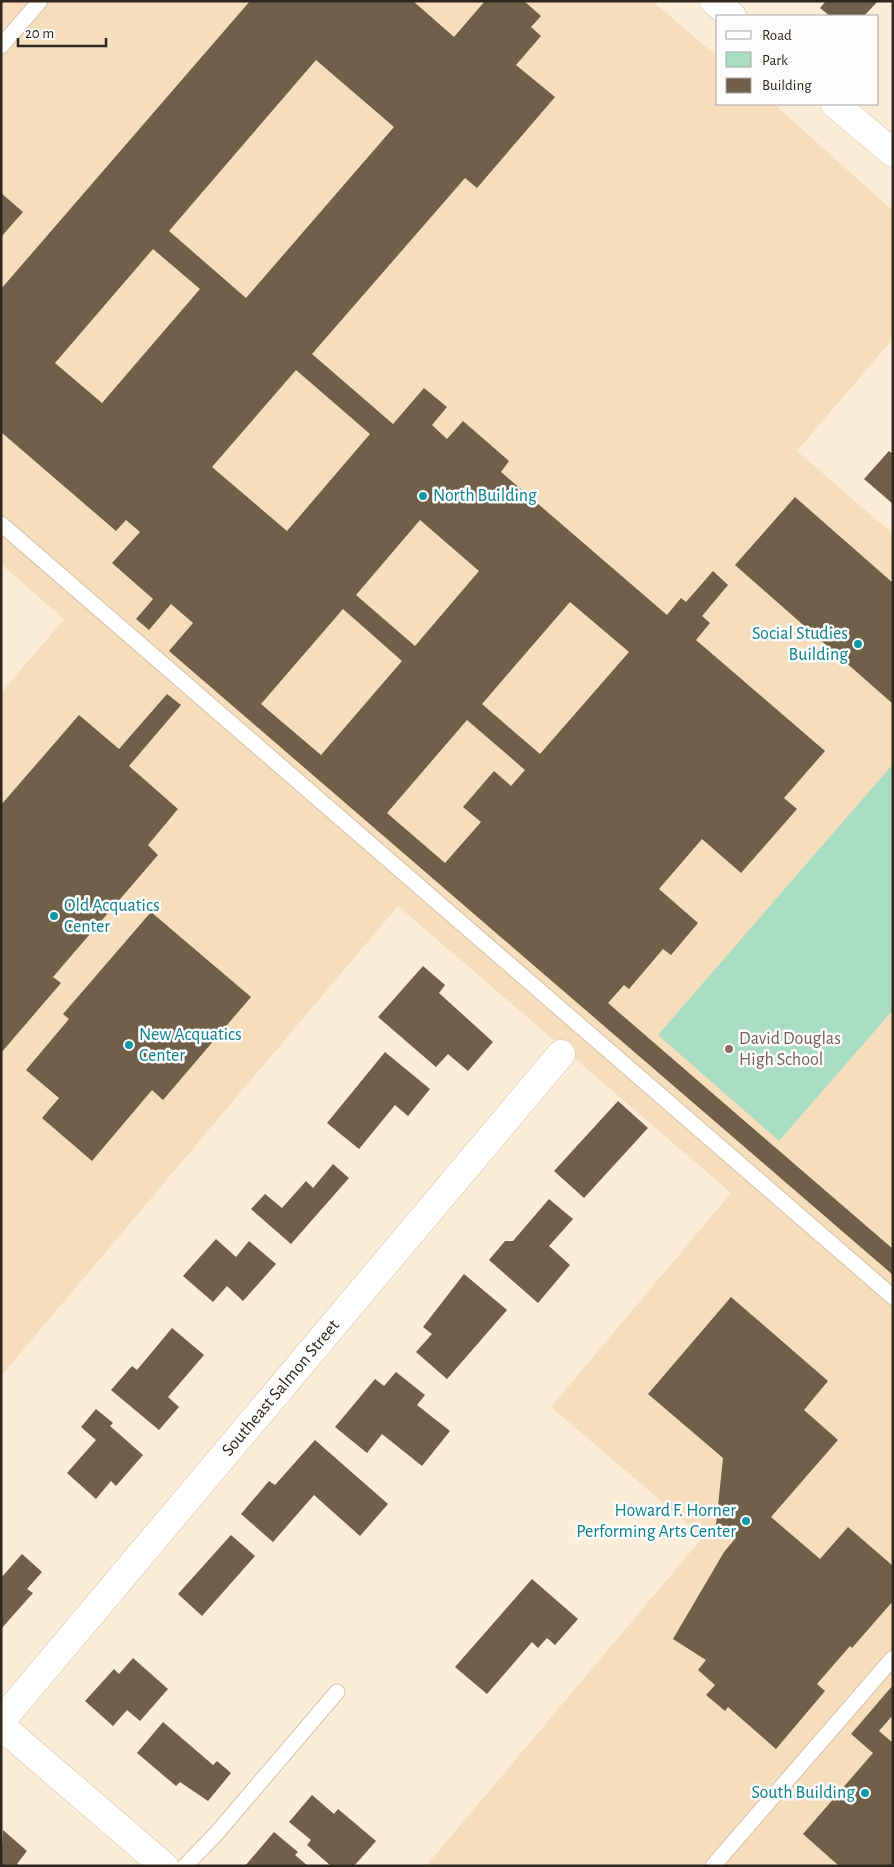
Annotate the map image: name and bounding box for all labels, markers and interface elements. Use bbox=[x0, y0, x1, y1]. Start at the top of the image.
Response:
scale bar bbox=[18, 15, 105, 47]
legend bbox=[716, 15, 879, 105]
text: 20 m bbox=[25, 26, 54, 41]
text: Road bbox=[762, 28, 792, 43]
text: Park bbox=[762, 53, 788, 68]
text: Building bbox=[762, 78, 812, 93]
place label: North Building bbox=[433, 487, 537, 505]
marker: North Building bbox=[417, 490, 429, 502]
place label: Social Studies Building bbox=[752, 625, 848, 664]
marker: Social Studies Building bbox=[852, 638, 864, 650]
place label: Old Acquatics Center bbox=[64, 897, 160, 936]
marker: Old Acquatics Center bbox=[48, 910, 60, 922]
place label: New Acquatics Center bbox=[139, 1026, 242, 1065]
place label: David Douglas High School bbox=[739, 1030, 841, 1069]
marker: New Acquatics Center bbox=[123, 1039, 135, 1051]
marker: David Douglas High School bbox=[723, 1043, 735, 1055]
street label: Southeast Salmon Street bbox=[219, 1316, 343, 1460]
place label: Howard F. Horner Performing Arts Center bbox=[576, 1502, 736, 1541]
marker: Howard F. Horner Performing Arts Center bbox=[740, 1515, 752, 1527]
place label: South Building bbox=[751, 1784, 855, 1802]
marker: South Building bbox=[859, 1787, 871, 1799]

